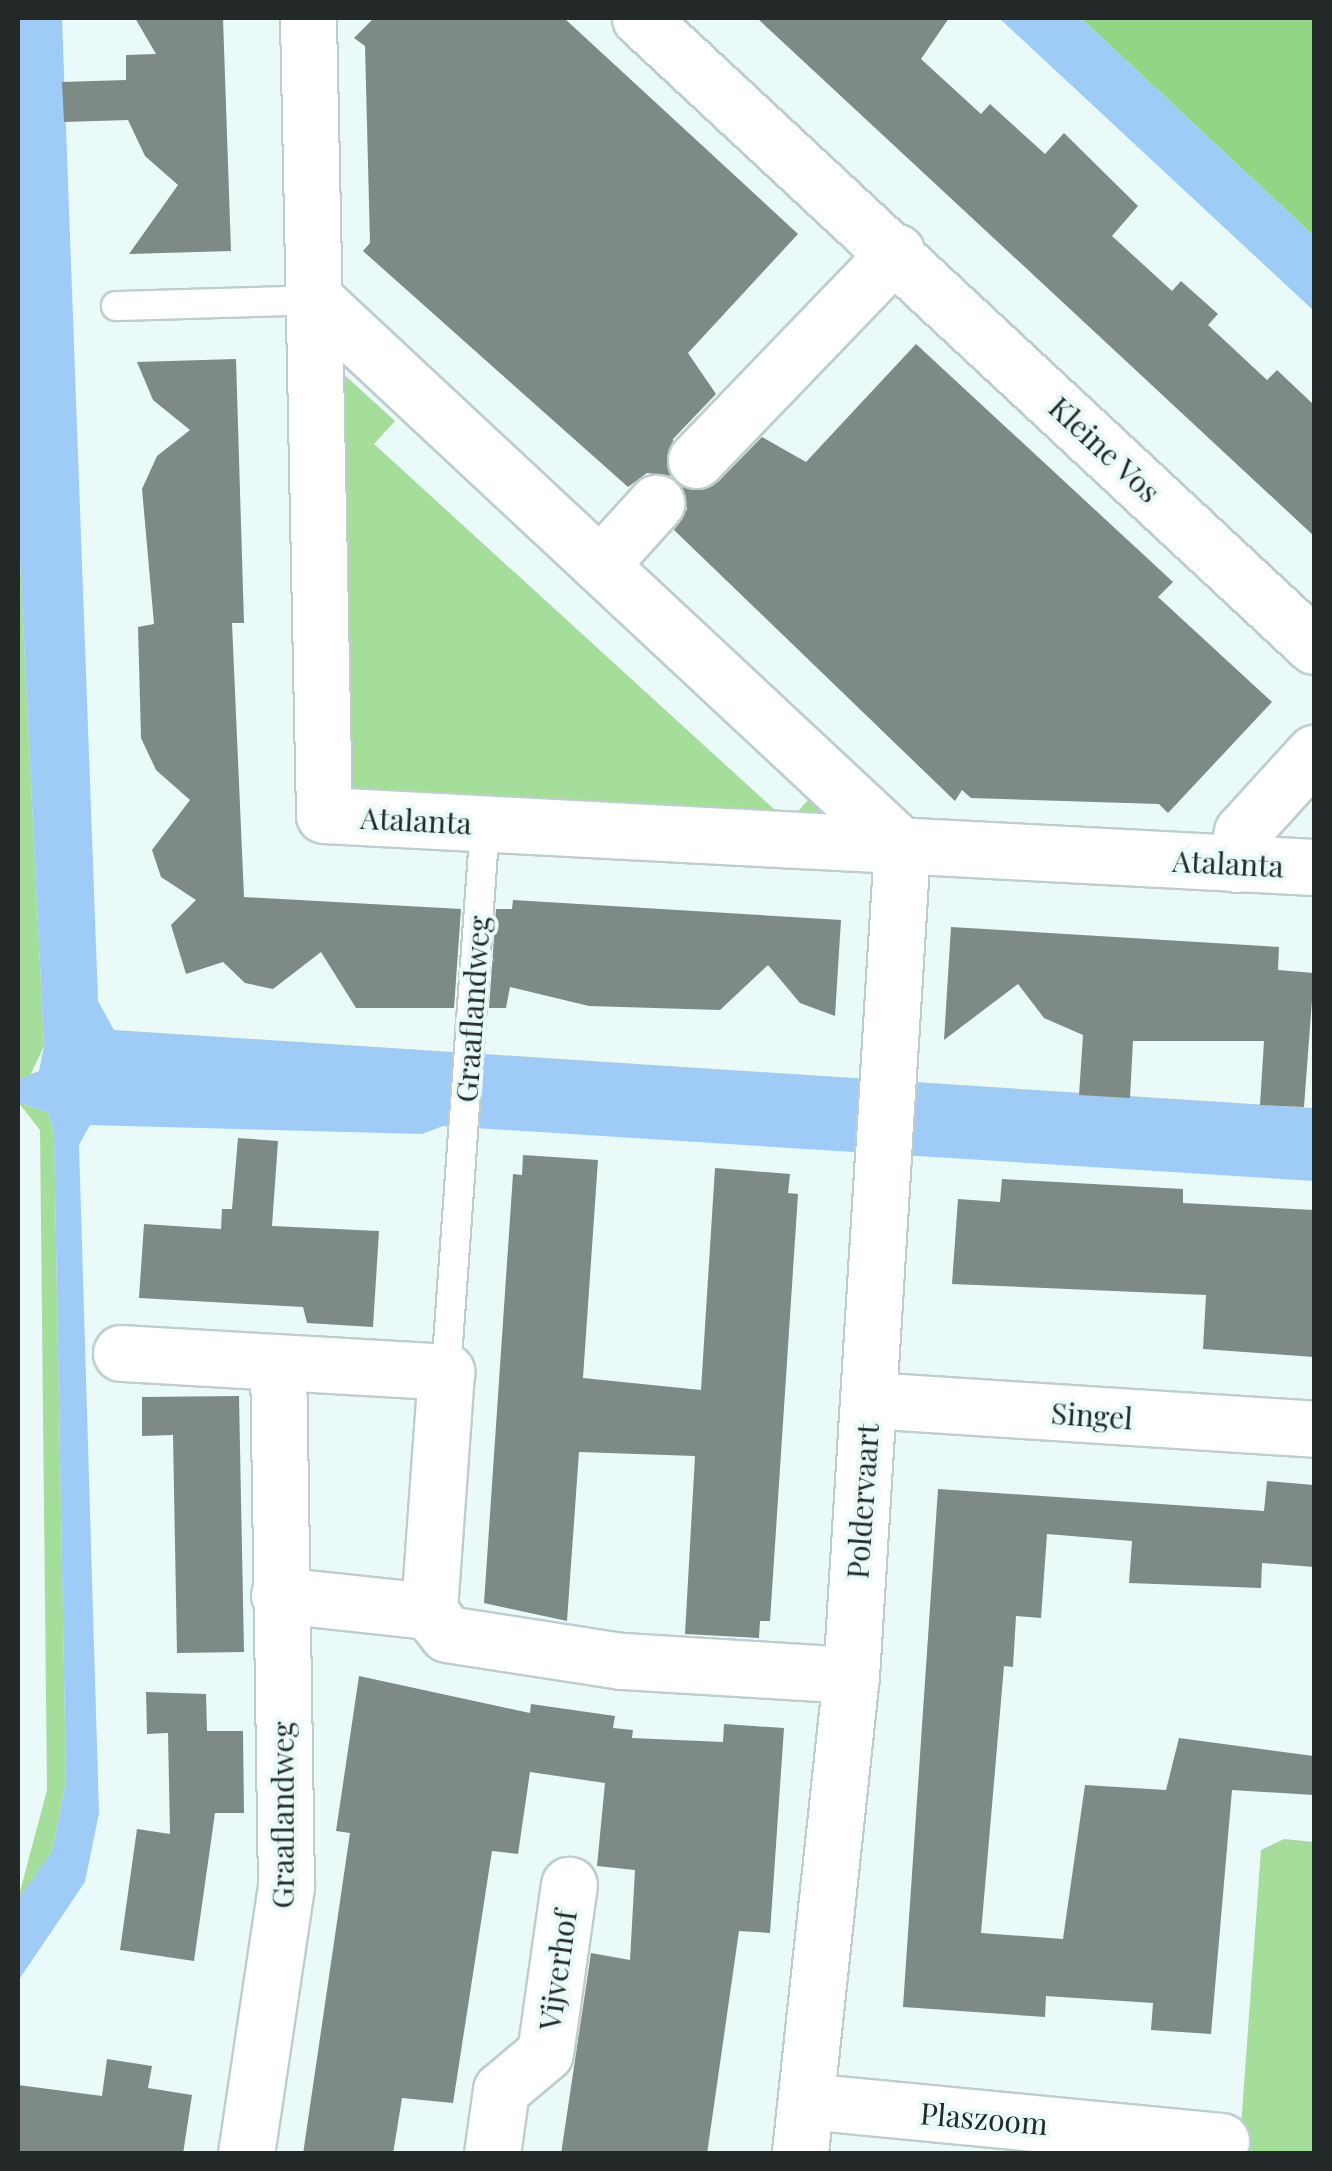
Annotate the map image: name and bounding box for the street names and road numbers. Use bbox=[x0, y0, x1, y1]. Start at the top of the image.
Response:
street label: Kleine Vos bbox=[1042, 388, 1168, 510]
street label: Atalanta bbox=[359, 799, 473, 841]
street label: Atalanta bbox=[1171, 842, 1285, 884]
street label: Graaflandweg bbox=[448, 914, 496, 1104]
street label: Singel bbox=[1050, 1394, 1134, 1436]
street label: Poldervaart bbox=[839, 1422, 885, 1580]
street label: Graaflandweg bbox=[264, 1721, 300, 1909]
street label: Vijverhof bbox=[531, 1907, 583, 2033]
street label: Plaszoom bbox=[919, 2094, 1049, 2142]

